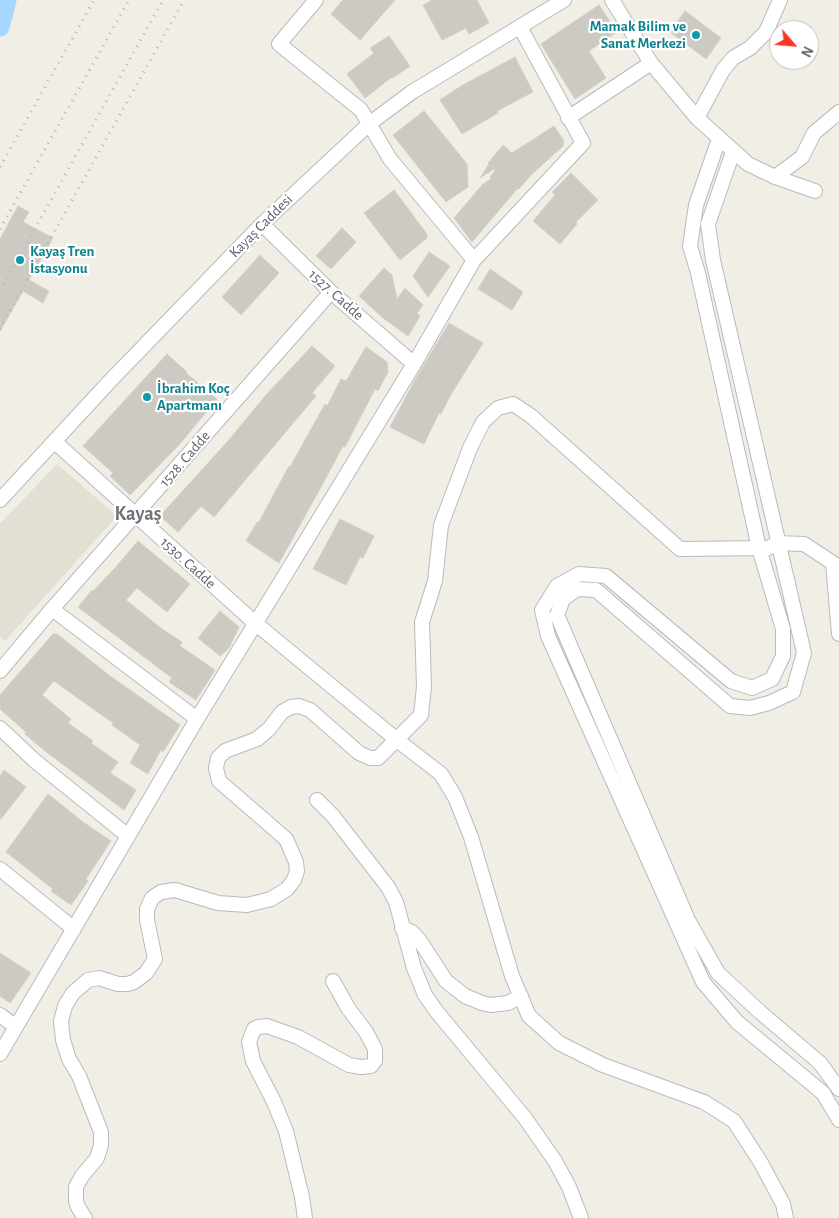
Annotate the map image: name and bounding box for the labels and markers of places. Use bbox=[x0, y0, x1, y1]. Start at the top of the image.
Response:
place label: Mamak Bilim ve Sanat Merkezi bbox=[590, 17, 686, 52]
marker: Mamak Bilim ve Sanat Merkezi bbox=[690, 29, 702, 41]
place label: Kayaş Tren İstasyonu bbox=[30, 242, 94, 277]
marker: Kayaş Tren İstasyonu bbox=[14, 254, 26, 266]
place label: İbrahim Koç Apartmanı bbox=[157, 379, 230, 414]
marker: İbrahim Koç Apartmanı bbox=[141, 391, 153, 403]

